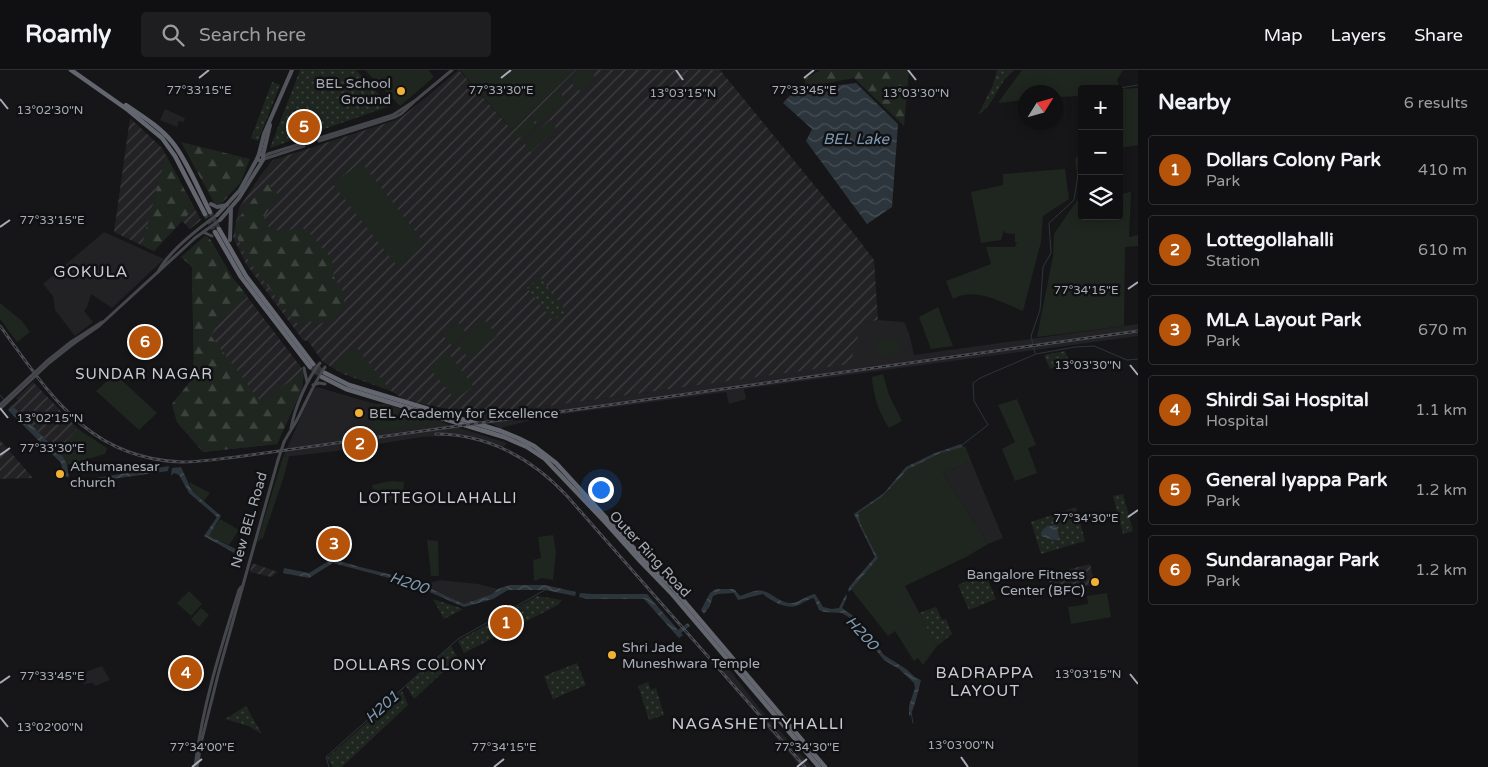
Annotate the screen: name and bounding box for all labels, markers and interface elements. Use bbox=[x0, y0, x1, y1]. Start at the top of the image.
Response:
search box bbox=[141, 12, 491, 57]
text: Roamly bbox=[25, 20, 111, 49]
icon: search bbox=[159, 21, 187, 49]
text: Search here bbox=[199, 24, 306, 46]
text: Map bbox=[1264, 24, 1303, 46]
text: Layers bbox=[1331, 24, 1386, 46]
text: Share bbox=[1414, 24, 1463, 46]
place label: BEL School Ground bbox=[316, 75, 391, 108]
text: 77°33'15"E bbox=[166, 83, 232, 97]
text: 77°33'30"E bbox=[468, 83, 534, 97]
text: 77°33'45"E bbox=[771, 83, 837, 97]
marker: BEL School Ground bbox=[395, 85, 407, 97]
north arrow bbox=[1018, 85, 1063, 130]
map controls bbox=[1078, 85, 1123, 220]
button: + bbox=[1078, 85, 1123, 130]
text: 13°03'15"N bbox=[650, 86, 717, 100]
text: 13°03'30"N bbox=[883, 86, 950, 100]
text: Nearby bbox=[1158, 90, 1231, 115]
text: 6 results bbox=[1404, 93, 1468, 113]
text: 13°02'30"N bbox=[17, 103, 84, 117]
pin: 5 bbox=[288, 108, 320, 146]
water label: BEL Lake bbox=[823, 130, 891, 148]
button: − bbox=[1078, 130, 1123, 175]
text: Dollars Colony Park bbox=[1206, 149, 1381, 171]
text: 1 bbox=[1170, 160, 1180, 180]
text: 410 m bbox=[1418, 160, 1467, 180]
text: Park bbox=[1206, 171, 1240, 191]
button: layers bbox=[1078, 175, 1123, 220]
text: 77°33'15"E bbox=[19, 213, 85, 227]
text: Lottegollahalli bbox=[1206, 229, 1334, 251]
text: 2 bbox=[1170, 240, 1180, 260]
text: 610 m bbox=[1418, 240, 1467, 260]
text: Station bbox=[1206, 251, 1260, 271]
district label: GOKULA bbox=[54, 262, 128, 282]
text: 77°34'15"E bbox=[1053, 283, 1119, 297]
text: MLA Layout Park bbox=[1206, 309, 1361, 331]
text: 3 bbox=[1170, 320, 1180, 340]
text: 670 m bbox=[1418, 320, 1467, 340]
pin: 6 bbox=[129, 323, 161, 361]
text: Park bbox=[1206, 331, 1240, 351]
text: 13°03'30"N bbox=[1055, 358, 1122, 372]
district label: SUNDAR NAGAR bbox=[75, 365, 213, 383]
text: Shirdi Sai Hospital bbox=[1206, 389, 1369, 411]
text: 4 bbox=[1170, 400, 1180, 420]
text: 1.1 km bbox=[1415, 400, 1467, 420]
place label: BEL Academy for Excellence bbox=[369, 405, 559, 422]
marker: BEL Academy for Excellence bbox=[353, 407, 365, 419]
text: 13°02'15"N bbox=[17, 411, 84, 425]
text: Hospital bbox=[1206, 411, 1268, 431]
pin: 2 bbox=[344, 425, 376, 463]
text: 77°33'30"E bbox=[19, 441, 85, 455]
place label: Athumanesar church bbox=[70, 458, 160, 491]
marker: Athumanesar church bbox=[54, 468, 66, 480]
text: General Iyappa Park bbox=[1206, 469, 1387, 491]
street label: New BEL Road bbox=[227, 470, 271, 570]
your location bbox=[588, 477, 614, 503]
text: 5 bbox=[1170, 480, 1180, 500]
text: 1.2 km bbox=[1415, 480, 1467, 500]
district label: LOTTEGOLLAHALLI bbox=[359, 489, 517, 507]
text: Park bbox=[1206, 491, 1240, 511]
street label: Outer Ring Road bbox=[606, 507, 694, 601]
text: 77°34'30"E bbox=[1053, 511, 1119, 525]
pin: 3 bbox=[318, 525, 350, 563]
text: Sundaranagar Park bbox=[1206, 549, 1379, 571]
text: 6 bbox=[1170, 560, 1180, 580]
text: 1.2 km bbox=[1415, 560, 1467, 580]
place label: Bangalore Fitness Center (BFC) bbox=[966, 566, 1085, 599]
water label: H200 bbox=[387, 568, 432, 598]
text: Park bbox=[1206, 571, 1240, 591]
marker: Bangalore Fitness Center (BFC) bbox=[1089, 576, 1101, 588]
pin: 1 bbox=[490, 604, 522, 642]
water label: H200 bbox=[842, 612, 883, 655]
place label: Shri Jade Muneshwara Temple bbox=[622, 639, 760, 672]
marker: Shri Jade Muneshwara Temple bbox=[606, 649, 618, 661]
pin: 4 bbox=[170, 654, 202, 692]
district label: DOLLARS COLONY bbox=[333, 656, 487, 674]
district label: BADRAPPA LAYOUT bbox=[935, 663, 1035, 701]
text: 13°03'15"N bbox=[1055, 667, 1122, 681]
text: 77°33'45"E bbox=[19, 669, 85, 683]
water label: H201 bbox=[361, 687, 403, 727]
district label: NAGASHETTYHALLI bbox=[671, 714, 845, 734]
text: 13°02'00"N bbox=[17, 720, 84, 734]
text: 13°03'00"N bbox=[928, 738, 995, 752]
text: 77°34'00"E bbox=[169, 740, 235, 754]
text: 77°34'15"E bbox=[471, 740, 537, 754]
text: 77°34'30"E bbox=[774, 740, 840, 754]

